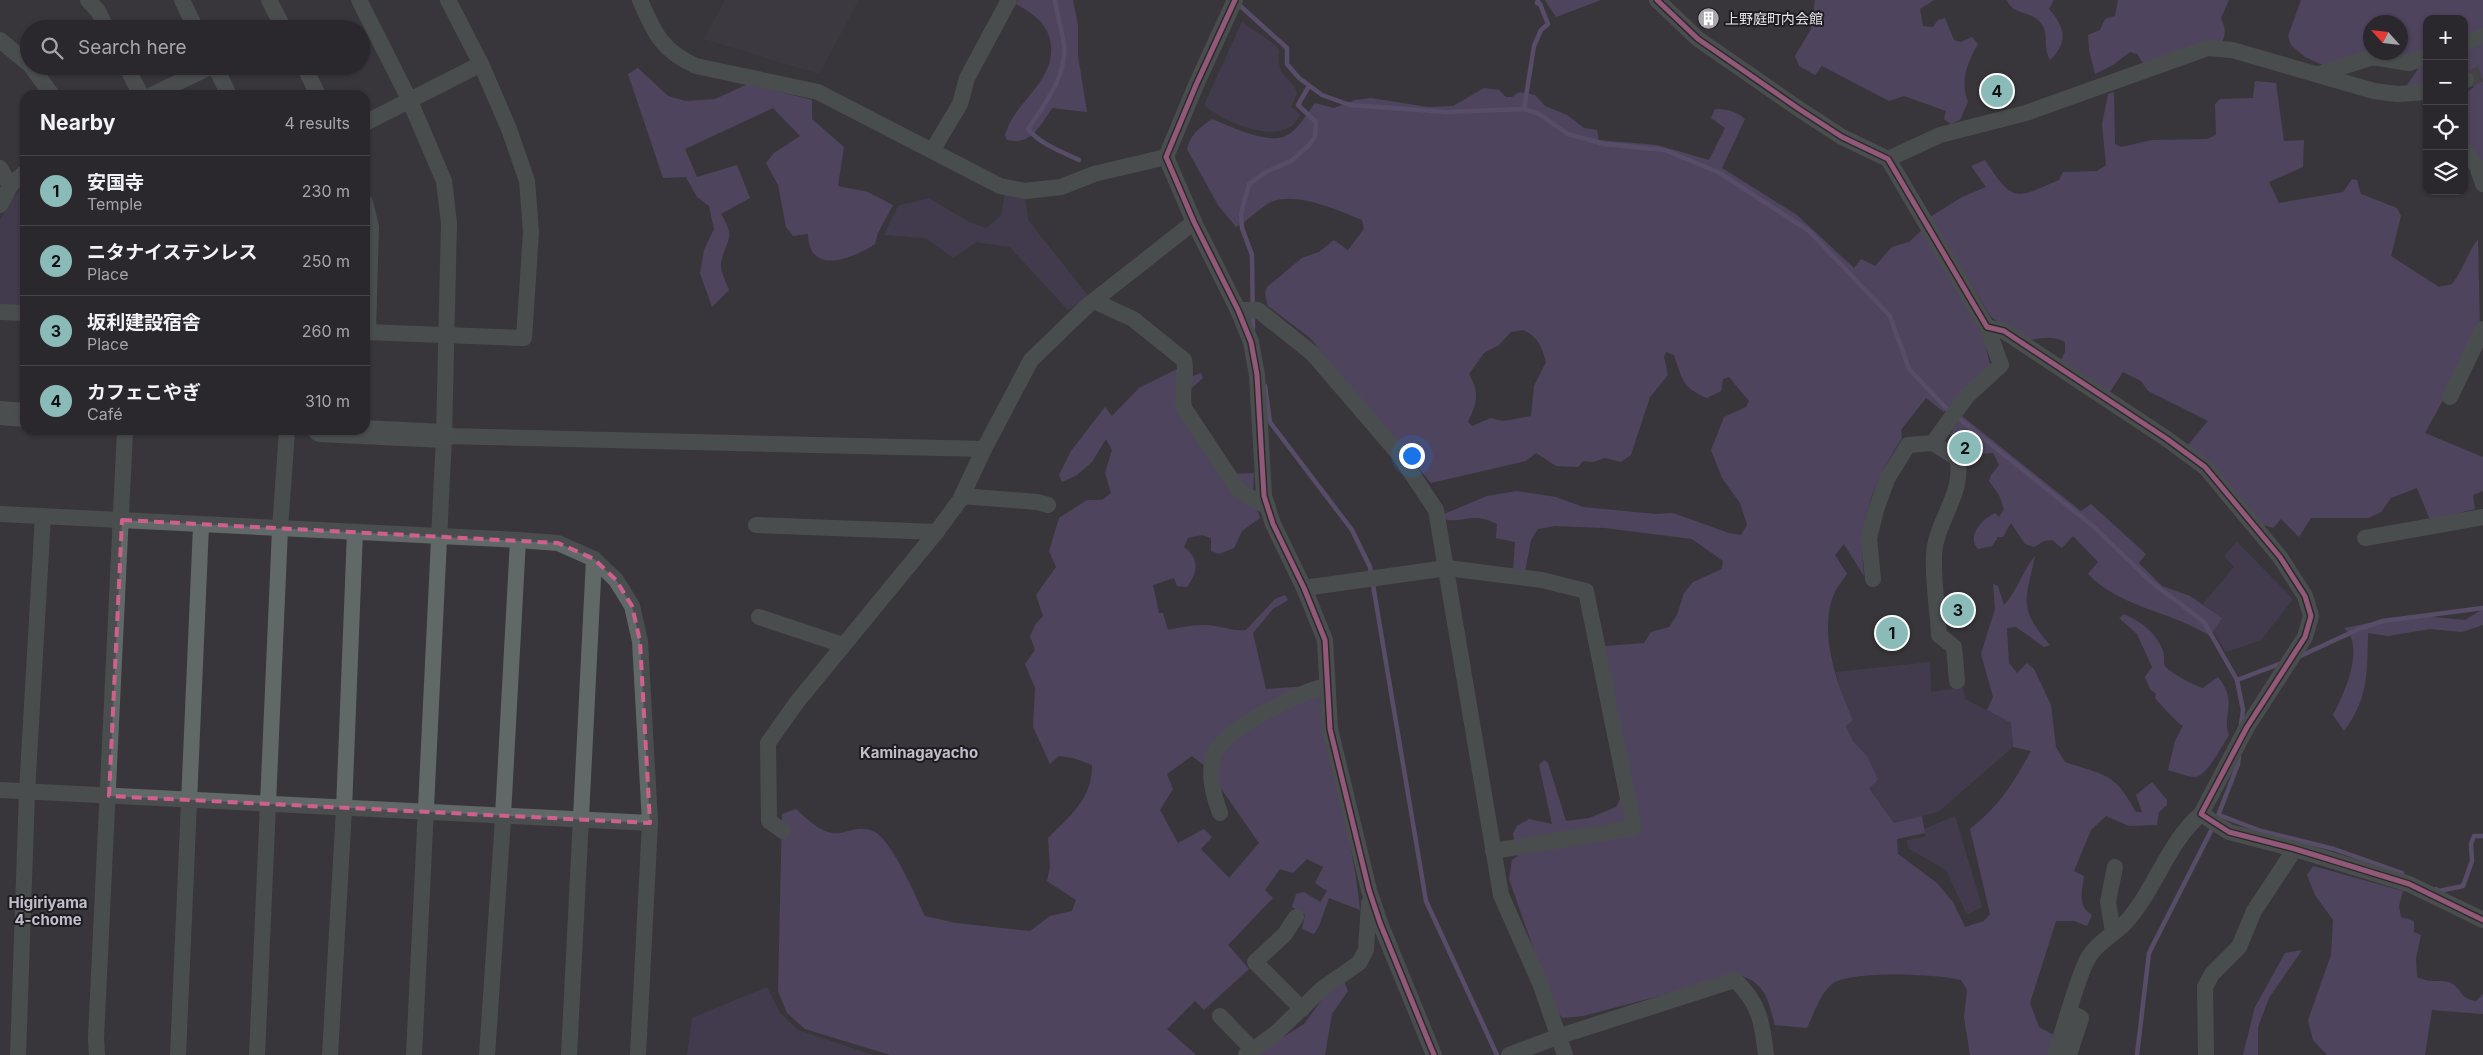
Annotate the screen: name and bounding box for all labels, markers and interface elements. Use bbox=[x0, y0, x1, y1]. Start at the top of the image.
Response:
building icon: 上野庭町内会館 bbox=[1697, 6, 1721, 30]
place label: 上野庭町内会館 bbox=[1725, 10, 1823, 27]
north arrow bbox=[2363, 15, 2408, 60]
map controls bbox=[2423, 15, 2468, 195]
button: + bbox=[2423, 15, 2468, 60]
search box bbox=[20, 20, 370, 75]
icon: search bbox=[38, 34, 66, 62]
text: Search here bbox=[78, 36, 187, 59]
button: − bbox=[2423, 60, 2468, 105]
pin: 4 bbox=[1981, 72, 2013, 110]
button: locate bbox=[2423, 105, 2468, 150]
text: Nearby bbox=[40, 110, 115, 135]
text: 4 results bbox=[285, 113, 350, 133]
button: layers bbox=[2423, 150, 2468, 195]
text: 安国寺 bbox=[87, 171, 144, 194]
text: 1 bbox=[53, 181, 59, 201]
text: 230 m bbox=[302, 181, 350, 201]
text: Temple bbox=[87, 194, 142, 214]
text: ニタナイステンレス bbox=[87, 241, 257, 264]
text: 2 bbox=[51, 251, 61, 271]
text: 250 m bbox=[302, 251, 350, 271]
text: Place bbox=[87, 264, 129, 284]
text: 坂利建設宿舎 bbox=[87, 311, 201, 334]
text: 3 bbox=[51, 321, 61, 341]
text: 260 m bbox=[302, 321, 350, 341]
text: Place bbox=[87, 334, 129, 354]
text: カフェこやぎ bbox=[87, 381, 201, 404]
text: 4 bbox=[51, 391, 61, 411]
text: 310 m bbox=[305, 391, 350, 411]
text: Café bbox=[87, 404, 122, 424]
pin: 2 bbox=[1949, 429, 1981, 467]
your location bbox=[1399, 443, 1425, 469]
pin: 3 bbox=[1942, 591, 1974, 629]
pin: 1 bbox=[1876, 614, 1908, 652]
district label: Kaminagayacho bbox=[860, 743, 978, 762]
district label: Higiriyama 4-chome bbox=[8, 893, 88, 929]

